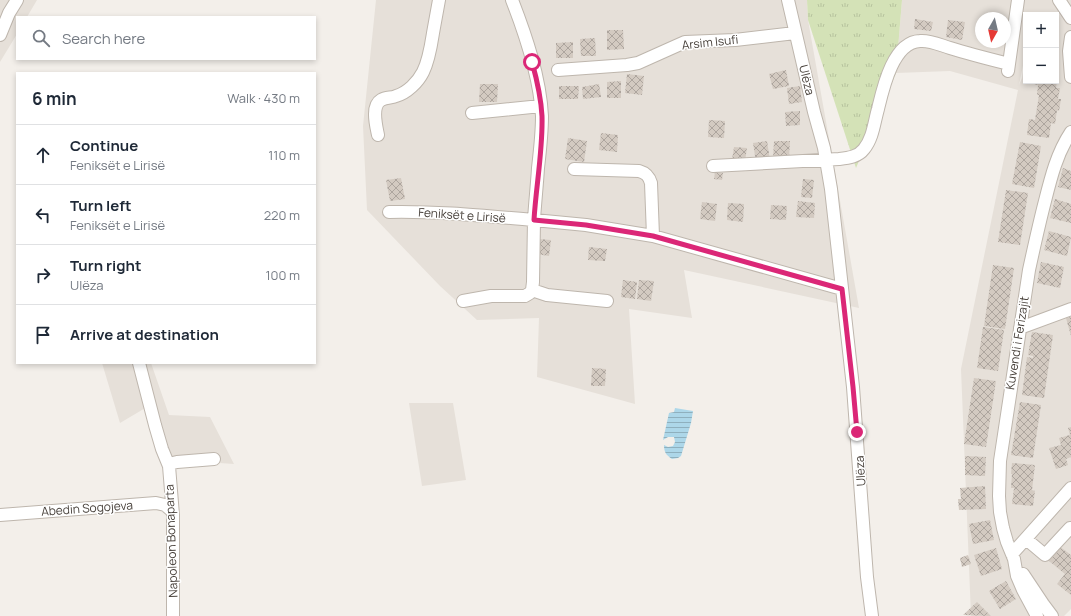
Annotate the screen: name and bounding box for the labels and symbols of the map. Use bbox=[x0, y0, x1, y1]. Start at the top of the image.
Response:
north arrow bbox=[975, 12, 1011, 48]
street label: Arsim Isufi bbox=[681, 31, 739, 53]
route start bbox=[523, 53, 541, 71]
street label: Ulëza bbox=[795, 63, 819, 97]
street label: Feniksët e Lirisë bbox=[418, 203, 506, 227]
street label: Kuvendi i Ferizajit bbox=[1001, 295, 1033, 391]
route end bbox=[848, 423, 866, 441]
street label: Ulëza bbox=[850, 455, 870, 487]
street label: Napoleon Bonaparta bbox=[161, 484, 181, 598]
street label: Abedin Sogojeva bbox=[40, 496, 134, 520]

